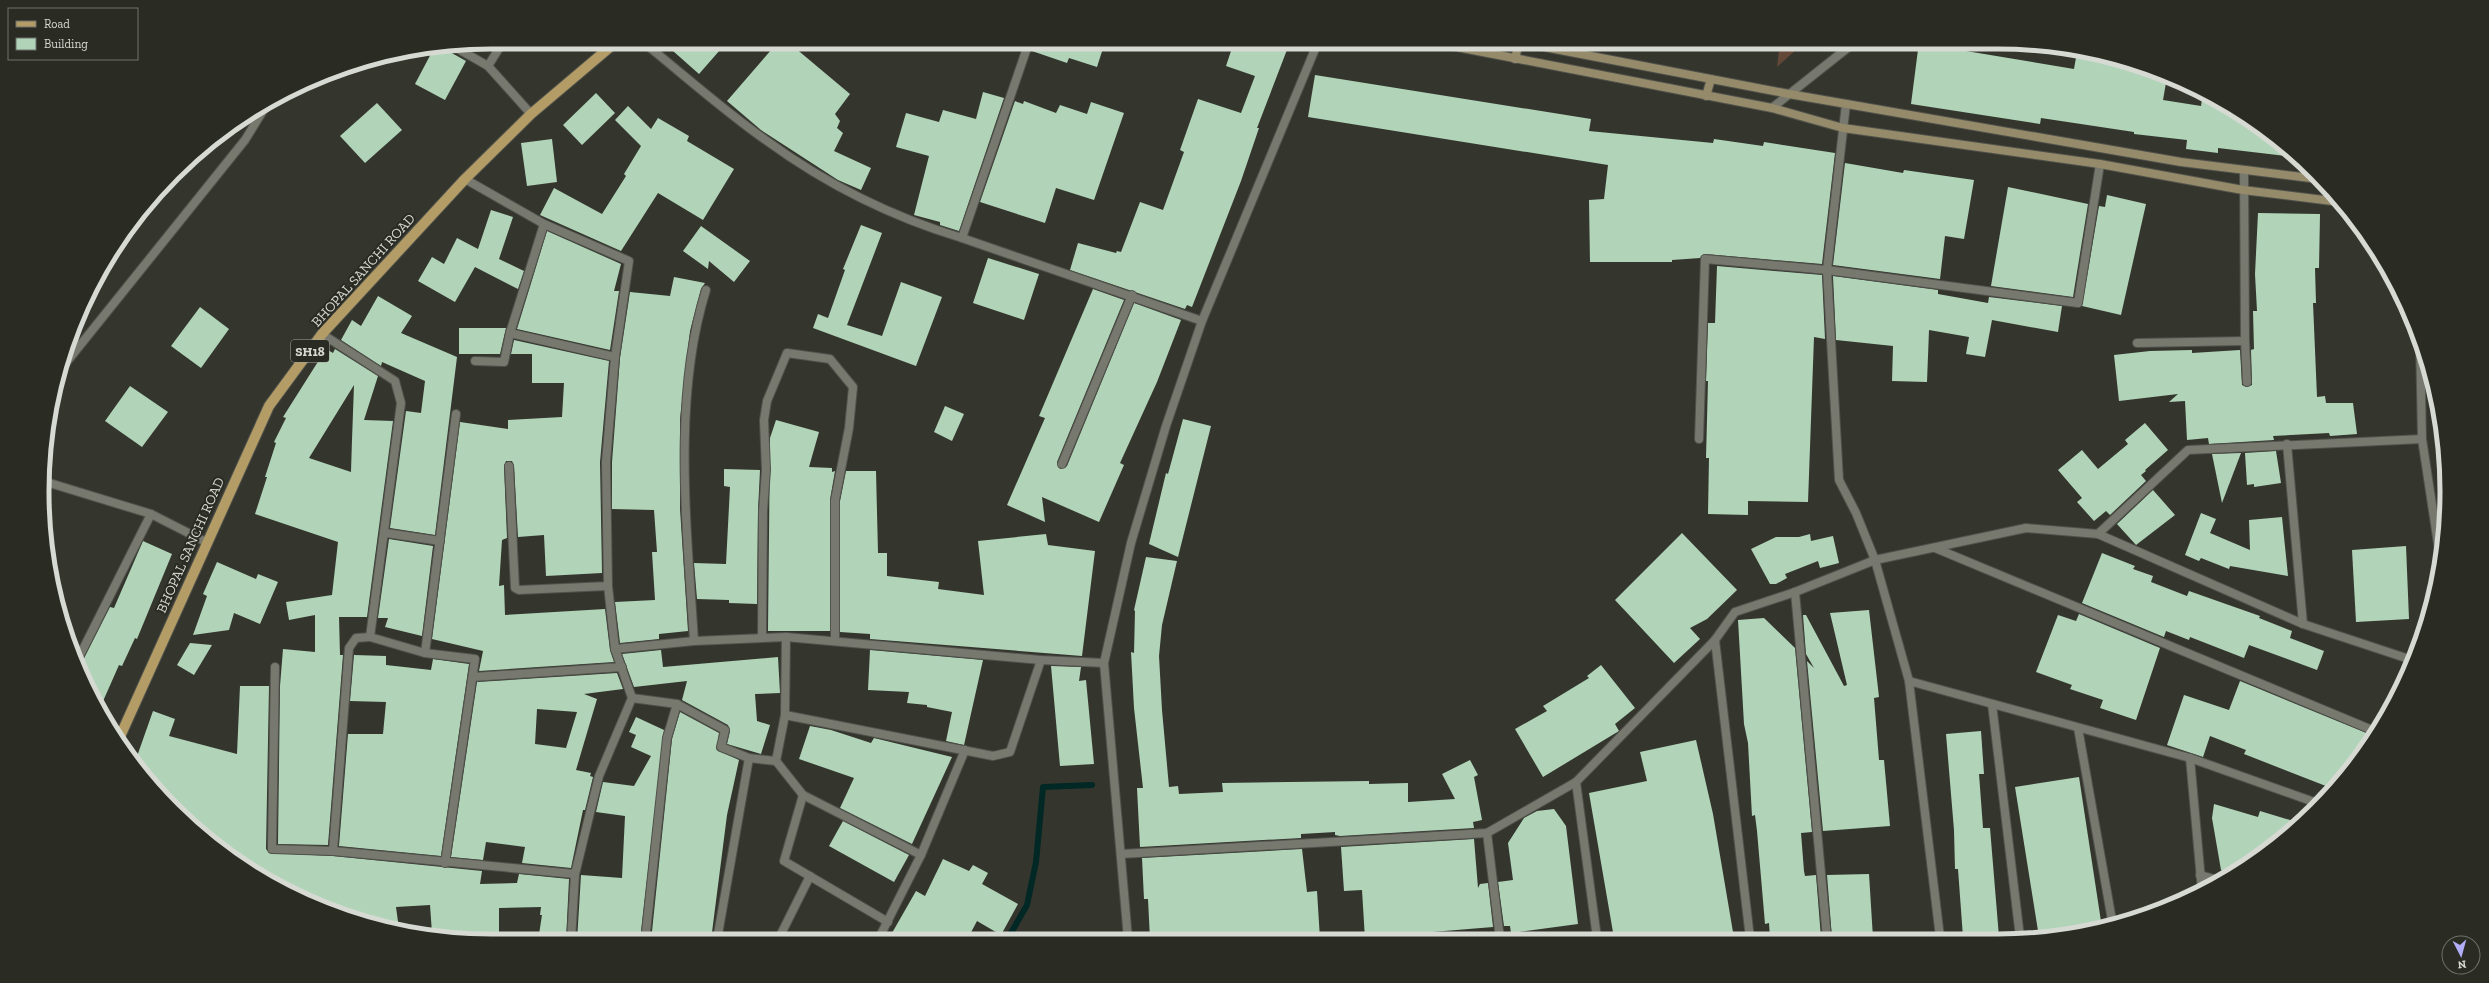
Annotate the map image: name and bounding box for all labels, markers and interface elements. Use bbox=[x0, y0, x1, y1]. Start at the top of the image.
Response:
legend bbox=[8, 8, 138, 60]
text: Road bbox=[44, 17, 70, 31]
text: Building bbox=[44, 37, 88, 51]
street label: BHOPAL SANCHI ROAD bbox=[308, 210, 419, 331]
road number: SH18 bbox=[291, 340, 329, 362]
street label: BHOPAL SANCHI ROAD bbox=[153, 475, 228, 616]
north arrow bbox=[2441, 935, 2481, 975]
text: N bbox=[2457, 958, 2467, 971]

